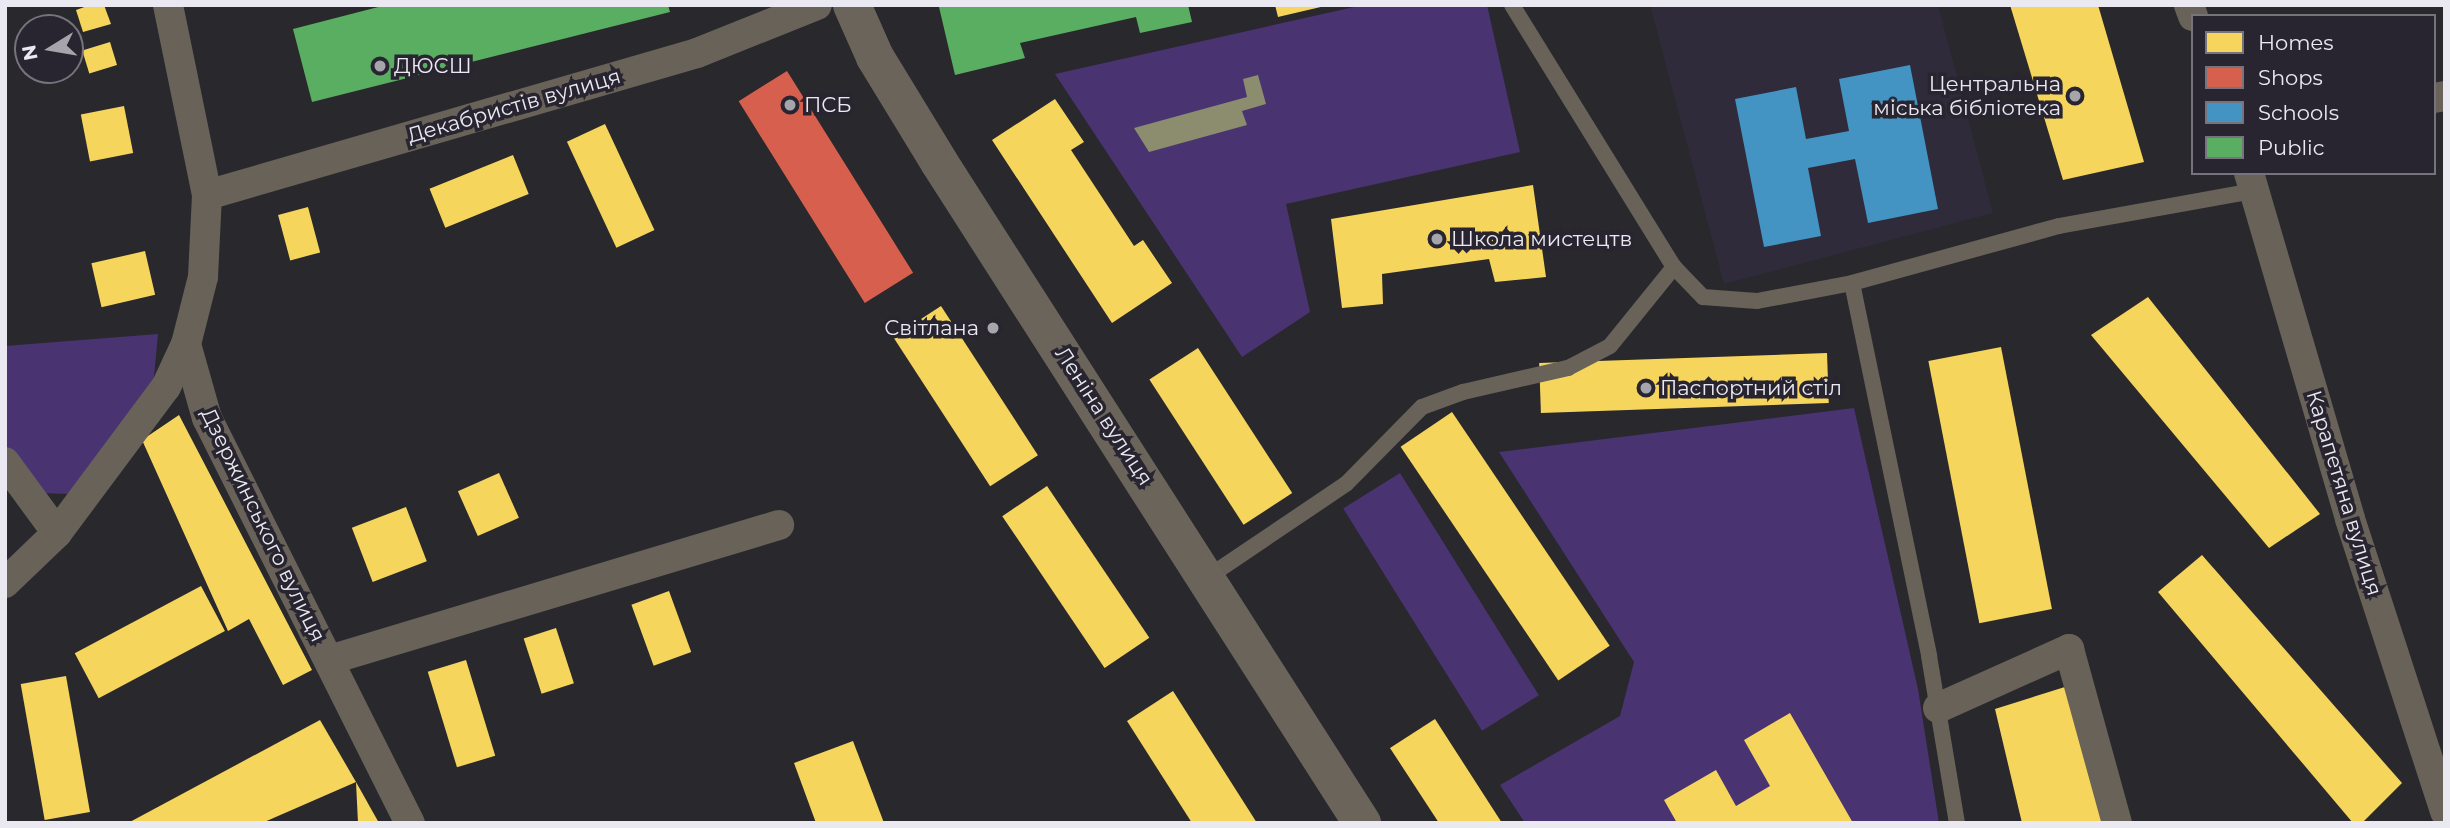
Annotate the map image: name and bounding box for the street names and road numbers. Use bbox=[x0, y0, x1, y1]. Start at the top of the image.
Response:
street label: Декабристів вулиця bbox=[404, 63, 624, 149]
street label: Леніна вулиця bbox=[1050, 342, 1158, 490]
street label: Карапетяна вулиця bbox=[2301, 387, 2387, 599]
street label: Дзержинського вулиця bbox=[195, 404, 331, 646]

